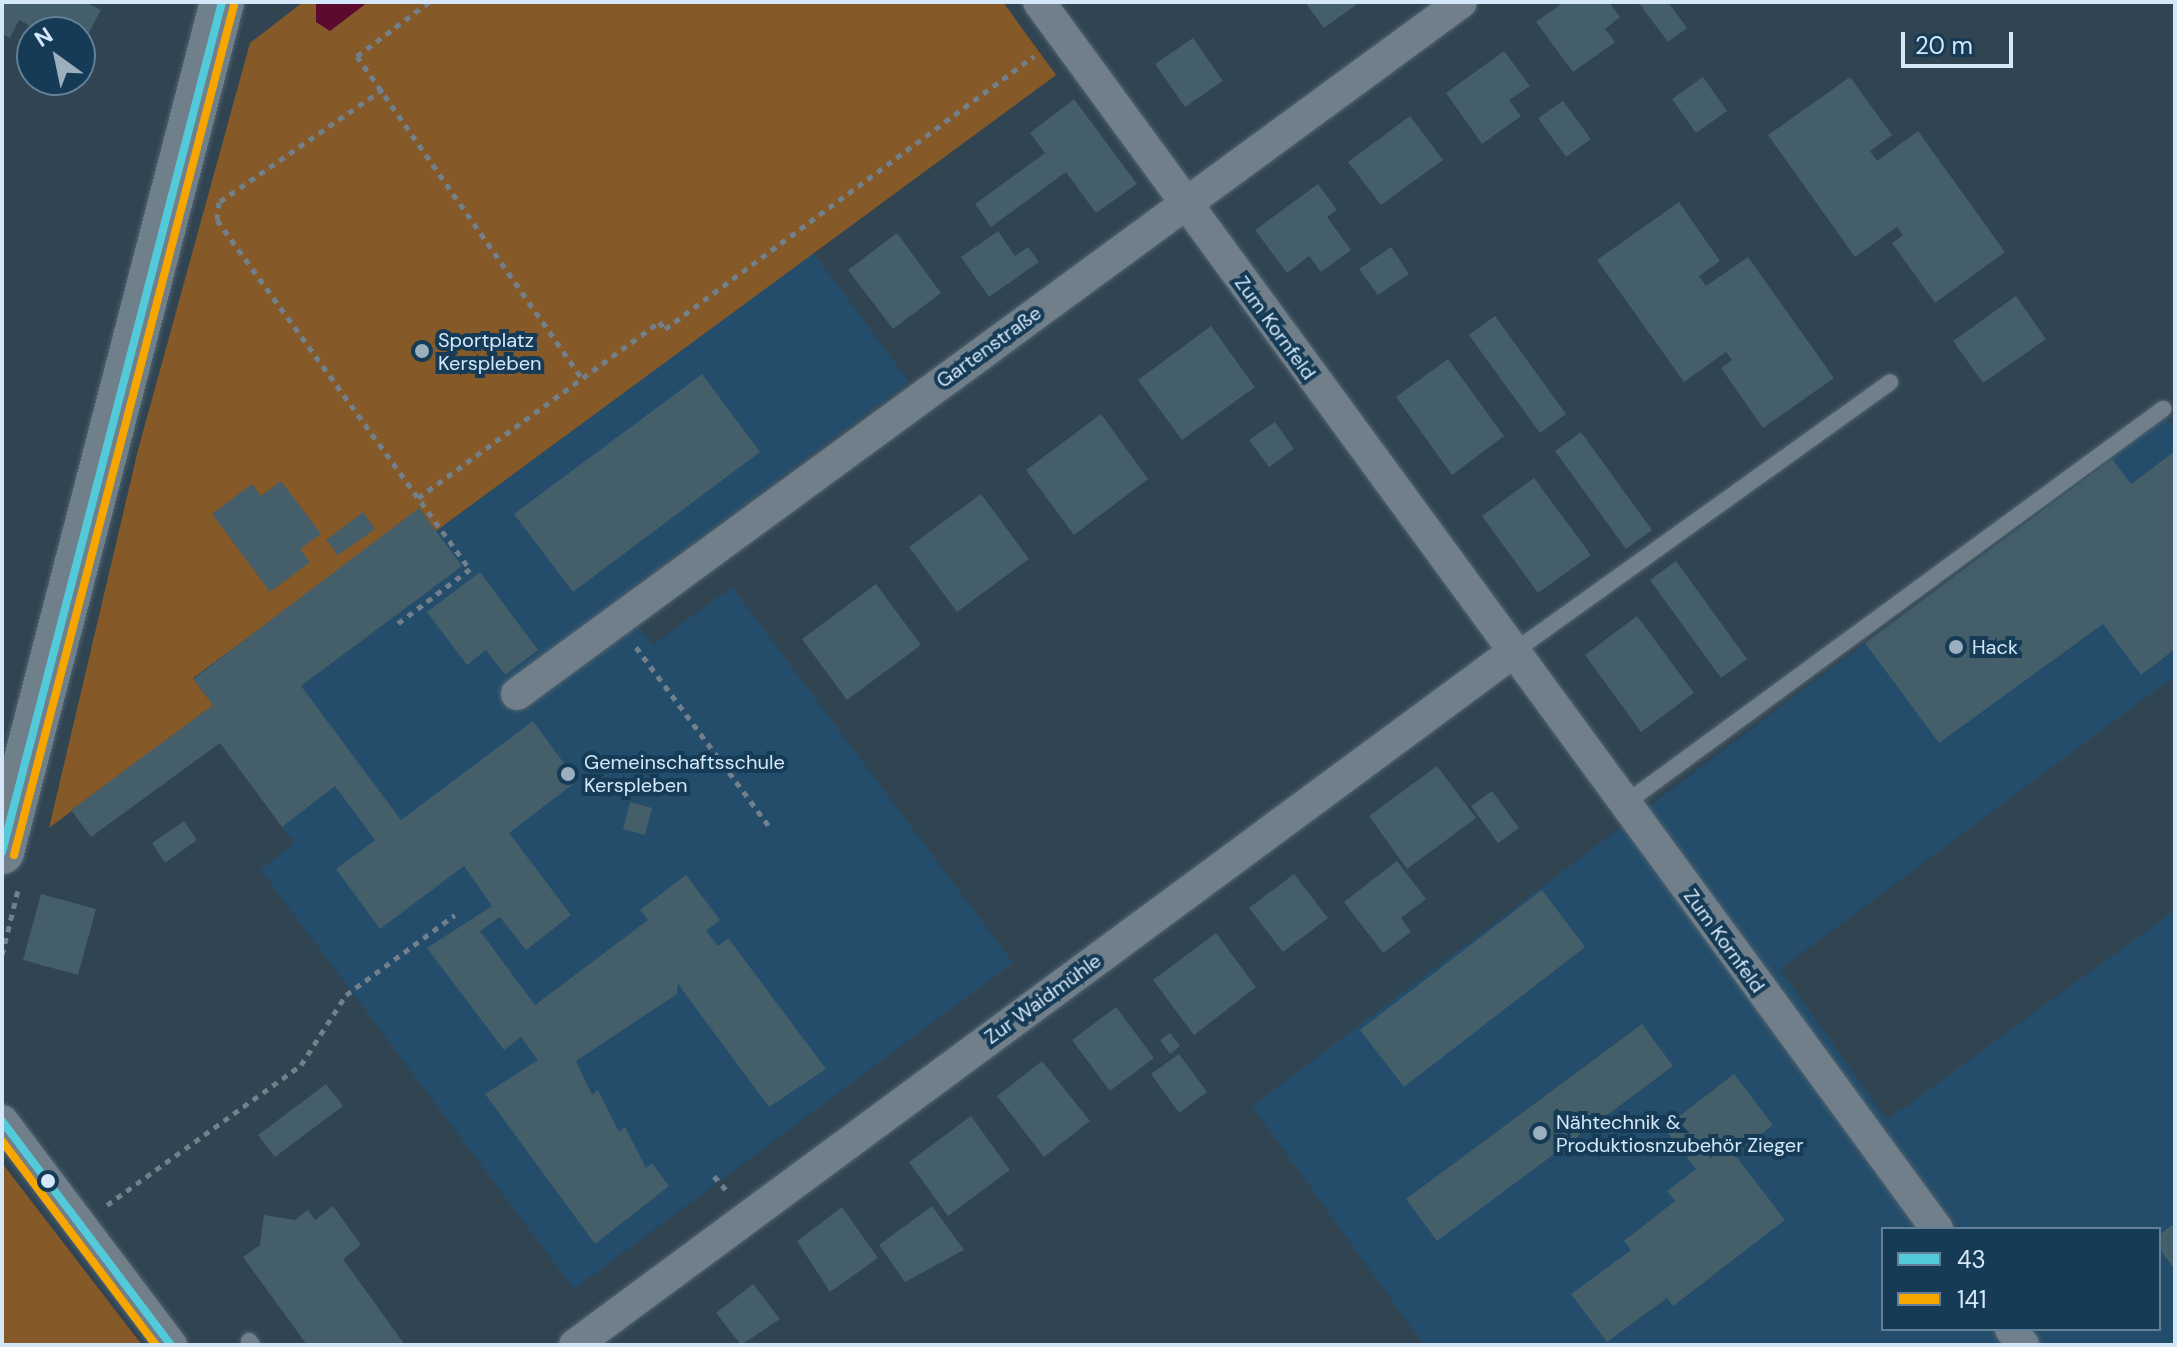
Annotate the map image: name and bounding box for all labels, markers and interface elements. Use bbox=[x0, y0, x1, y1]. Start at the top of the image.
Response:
north arrow bbox=[16, 16, 96, 96]
scale bar bbox=[1905, 16, 2017, 66]
text: N bbox=[29, 21, 58, 54]
text: 20 m bbox=[1915, 30, 1973, 61]
street label: Zum Kornfeld bbox=[1229, 272, 1321, 384]
street label: Gartenstraße bbox=[932, 301, 1046, 393]
place label: Sportplatz Kerspleben bbox=[438, 328, 542, 375]
marker: Sportplatz Kerspleben bbox=[413, 342, 431, 360]
place label: Hack bbox=[1972, 635, 2018, 659]
marker: Hack bbox=[1947, 638, 1965, 656]
place label: Gemeinschaftsschule Kerspleben bbox=[584, 750, 785, 797]
marker: Gemeinschaftsschule Kerspleben bbox=[559, 765, 577, 783]
street label: Zum Kornfeld bbox=[1678, 885, 1770, 997]
street label: Zur Waidmühle bbox=[980, 949, 1106, 1049]
place label: Nähtechnik & Produktiosnzubehör Zieger bbox=[1556, 1110, 1804, 1157]
marker: Nähtechnik & Produktiosnzubehör Zieger bbox=[1531, 1124, 1549, 1142]
unlabelled marker bbox=[40, 1173, 56, 1189]
legend bbox=[1881, 1227, 2161, 1331]
text: 43 bbox=[1957, 1244, 1986, 1275]
text: 141 bbox=[1957, 1284, 1987, 1315]

